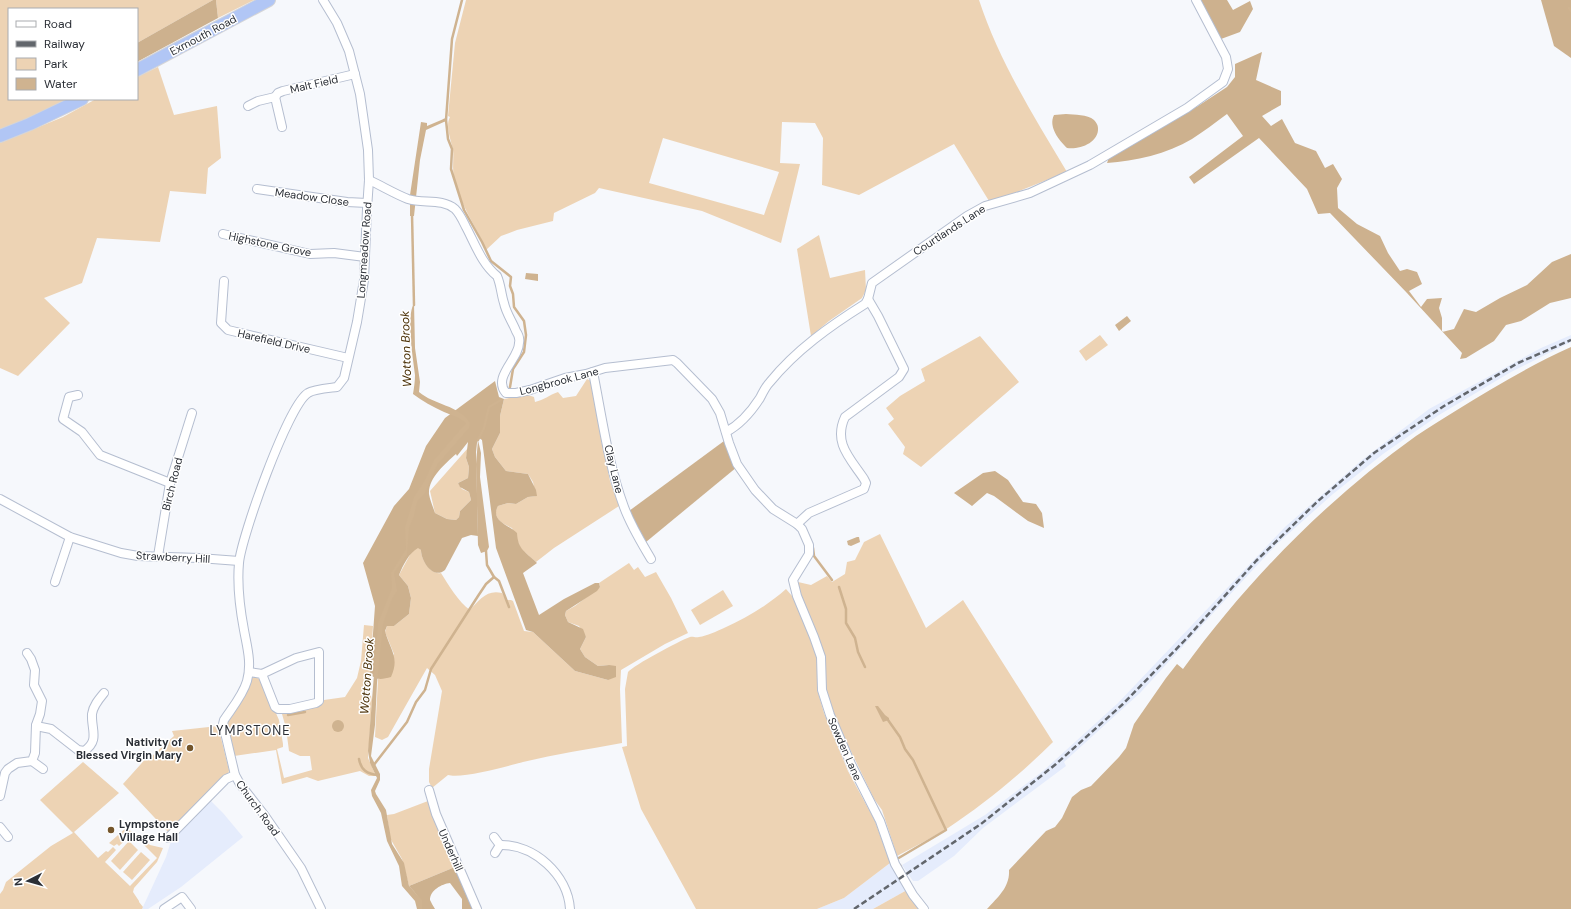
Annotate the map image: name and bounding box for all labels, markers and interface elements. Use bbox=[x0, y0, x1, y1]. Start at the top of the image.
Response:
legend bbox=[8, 8, 138, 100]
street label: Exmouth Road bbox=[167, 12, 239, 58]
text: Road bbox=[44, 16, 72, 32]
text: Railway bbox=[44, 36, 85, 52]
text: Park bbox=[44, 56, 68, 72]
street label: Malt Field bbox=[289, 72, 340, 96]
text: Water bbox=[44, 76, 78, 92]
street label: Meadow Close bbox=[274, 185, 350, 209]
street label: Longmeadow Road bbox=[354, 201, 374, 299]
street label: Courtlands Lane bbox=[910, 201, 988, 259]
street label: Highstone Grove bbox=[227, 228, 313, 260]
water label: Wotton Brook bbox=[397, 310, 415, 387]
street label: Harefield Drive bbox=[236, 326, 312, 356]
street label: Longbrook Lane bbox=[518, 364, 600, 398]
street label: Clay Lane bbox=[601, 443, 627, 495]
street label: Birch Road bbox=[159, 456, 185, 512]
street label: Strawberry Hill bbox=[135, 548, 211, 566]
water label: Wotton Brook bbox=[356, 636, 378, 715]
street label: Sowden Lane bbox=[825, 715, 865, 783]
district label: LYMPSTONE bbox=[209, 722, 291, 739]
place label: Nativity of Blessed Virgin Mary bbox=[76, 735, 182, 762]
marker: Nativity of Blessed Virgin Mary bbox=[185, 743, 195, 753]
street label: Church Road bbox=[233, 777, 283, 839]
place label: Lympstone Village Hall bbox=[119, 817, 179, 844]
marker: Lympstone Village Hall bbox=[106, 825, 116, 835]
street label: Underhill bbox=[436, 827, 466, 873]
north arrow bbox=[8, 861, 48, 901]
text: N bbox=[11, 877, 25, 887]

